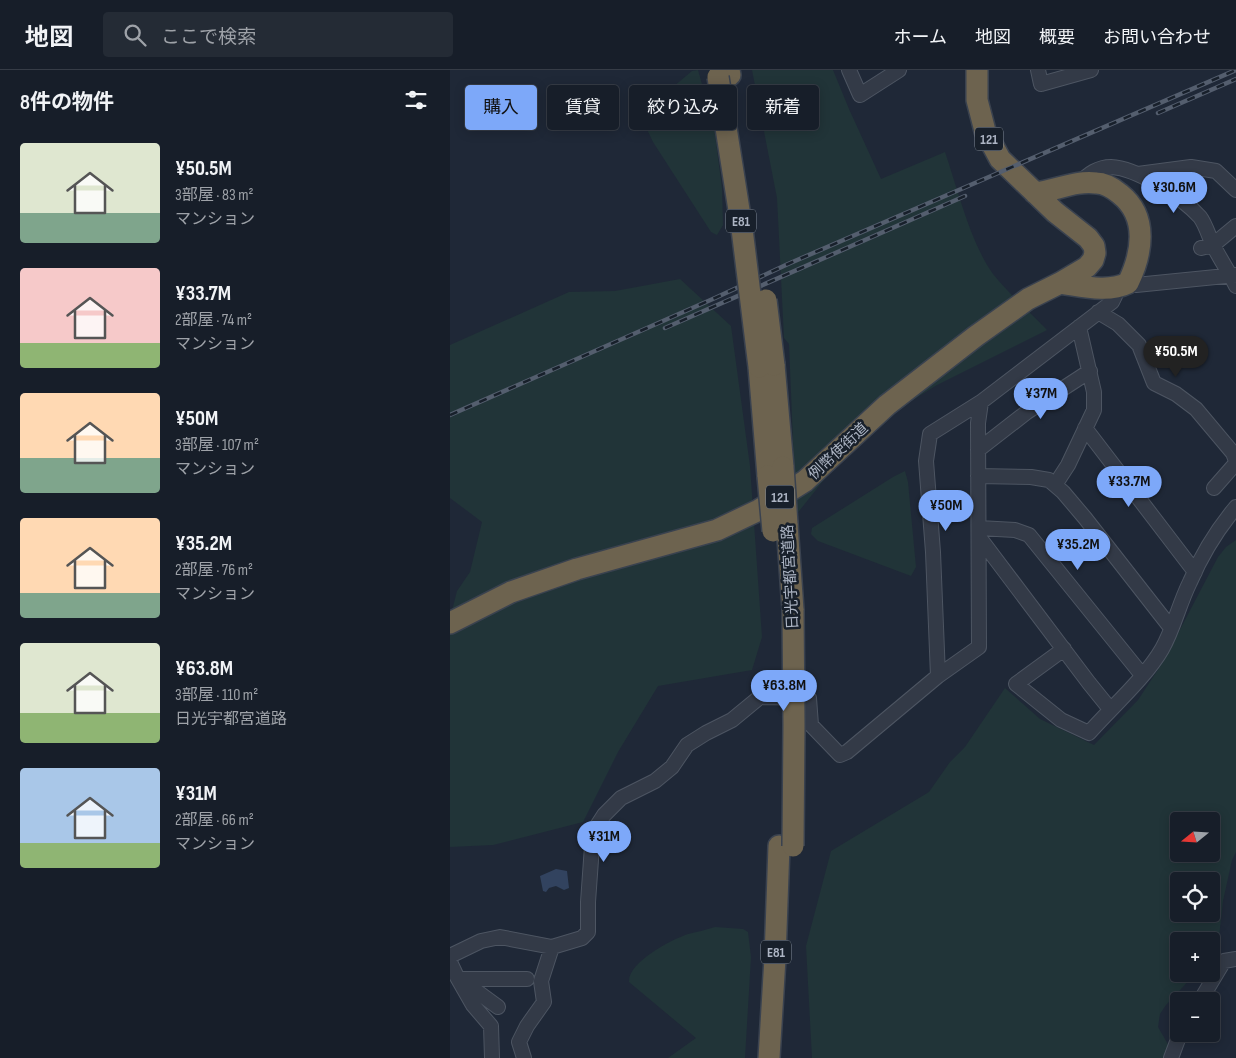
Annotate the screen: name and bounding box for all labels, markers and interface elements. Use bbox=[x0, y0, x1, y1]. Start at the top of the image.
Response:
search box bbox=[103, 12, 453, 57]
icon: search bbox=[121, 21, 149, 49]
text: 地図 bbox=[25, 23, 73, 52]
text: ここで検索 bbox=[161, 26, 256, 49]
text: ホーム bbox=[894, 27, 947, 48]
text: 地図 bbox=[975, 27, 1011, 48]
text: 概要 bbox=[1039, 27, 1075, 48]
text: お問い合わせ bbox=[1103, 27, 1211, 48]
chip: 購入 bbox=[465, 85, 537, 130]
chip: 賃貸 bbox=[547, 85, 619, 130]
chip: 絞り込み bbox=[629, 85, 737, 130]
chip: 新着 bbox=[747, 85, 819, 130]
icon: filters bbox=[402, 86, 430, 114]
text: 8件の物件 bbox=[20, 90, 114, 115]
road number: 121 bbox=[975, 128, 1003, 150]
text: ¥50.5M bbox=[175, 156, 232, 181]
icon: home bbox=[60, 163, 120, 223]
pin: ¥30.6M bbox=[1133, 172, 1215, 214]
text: ¥30.6M bbox=[1152, 178, 1196, 197]
text: 3部屋 · 83 m² bbox=[175, 186, 253, 205]
text: マンション bbox=[175, 210, 255, 229]
road number: E81 bbox=[726, 210, 756, 232]
text: ¥33.7M bbox=[175, 281, 231, 306]
icon: home bbox=[60, 288, 120, 348]
text: 2部屋 · 74 m² bbox=[175, 311, 252, 330]
text: マンション bbox=[175, 335, 255, 354]
pin: ¥50.5M bbox=[1135, 336, 1217, 378]
text: ¥50.5M bbox=[1154, 342, 1198, 361]
pin: ¥37M bbox=[1011, 378, 1071, 420]
text: ¥37M bbox=[1025, 384, 1057, 403]
text: ¥50M bbox=[175, 406, 218, 431]
icon: home bbox=[60, 413, 120, 473]
street label: 例幣使街道 bbox=[804, 419, 872, 484]
text: 3部屋 · 107 m² bbox=[175, 436, 259, 455]
text: マンション bbox=[175, 460, 255, 479]
pin: ¥33.7M bbox=[1088, 466, 1170, 508]
text: ¥33.7M bbox=[1108, 472, 1150, 491]
road number: 121 bbox=[766, 486, 794, 508]
pin: ¥50M bbox=[916, 490, 976, 532]
text: ¥50M bbox=[930, 496, 962, 515]
street label: 日光宇都宮道路 bbox=[778, 524, 803, 630]
pin: ¥35.2M bbox=[1037, 528, 1119, 571]
text: ¥35.2M bbox=[175, 531, 232, 556]
text: ¥35.2M bbox=[1056, 535, 1100, 554]
icon: home bbox=[60, 538, 120, 598]
text: 2部屋 · 76 m² bbox=[175, 561, 253, 580]
text: マンション bbox=[175, 585, 255, 604]
text: ¥63.8M bbox=[175, 656, 233, 681]
icon: home bbox=[60, 663, 120, 723]
pin: ¥63.8M bbox=[743, 670, 825, 712]
text: ¥63.8M bbox=[762, 676, 806, 695]
text: 3部屋 · 110 m² bbox=[175, 686, 258, 705]
text: 日光宇都宮道路 bbox=[175, 710, 287, 729]
text: ¥31M bbox=[175, 781, 217, 806]
icon: home bbox=[60, 788, 120, 848]
text: 2部屋 · 66 m² bbox=[175, 811, 254, 830]
north arrow bbox=[1170, 812, 1220, 862]
map controls bbox=[1170, 812, 1220, 1042]
pin: ¥31M bbox=[574, 820, 634, 863]
text: ¥31M bbox=[588, 827, 620, 846]
text: マンション bbox=[175, 835, 255, 854]
button: locate bbox=[1170, 872, 1220, 922]
button: + bbox=[1170, 932, 1220, 982]
road number: E81 bbox=[761, 940, 791, 964]
button: − bbox=[1170, 992, 1220, 1042]

